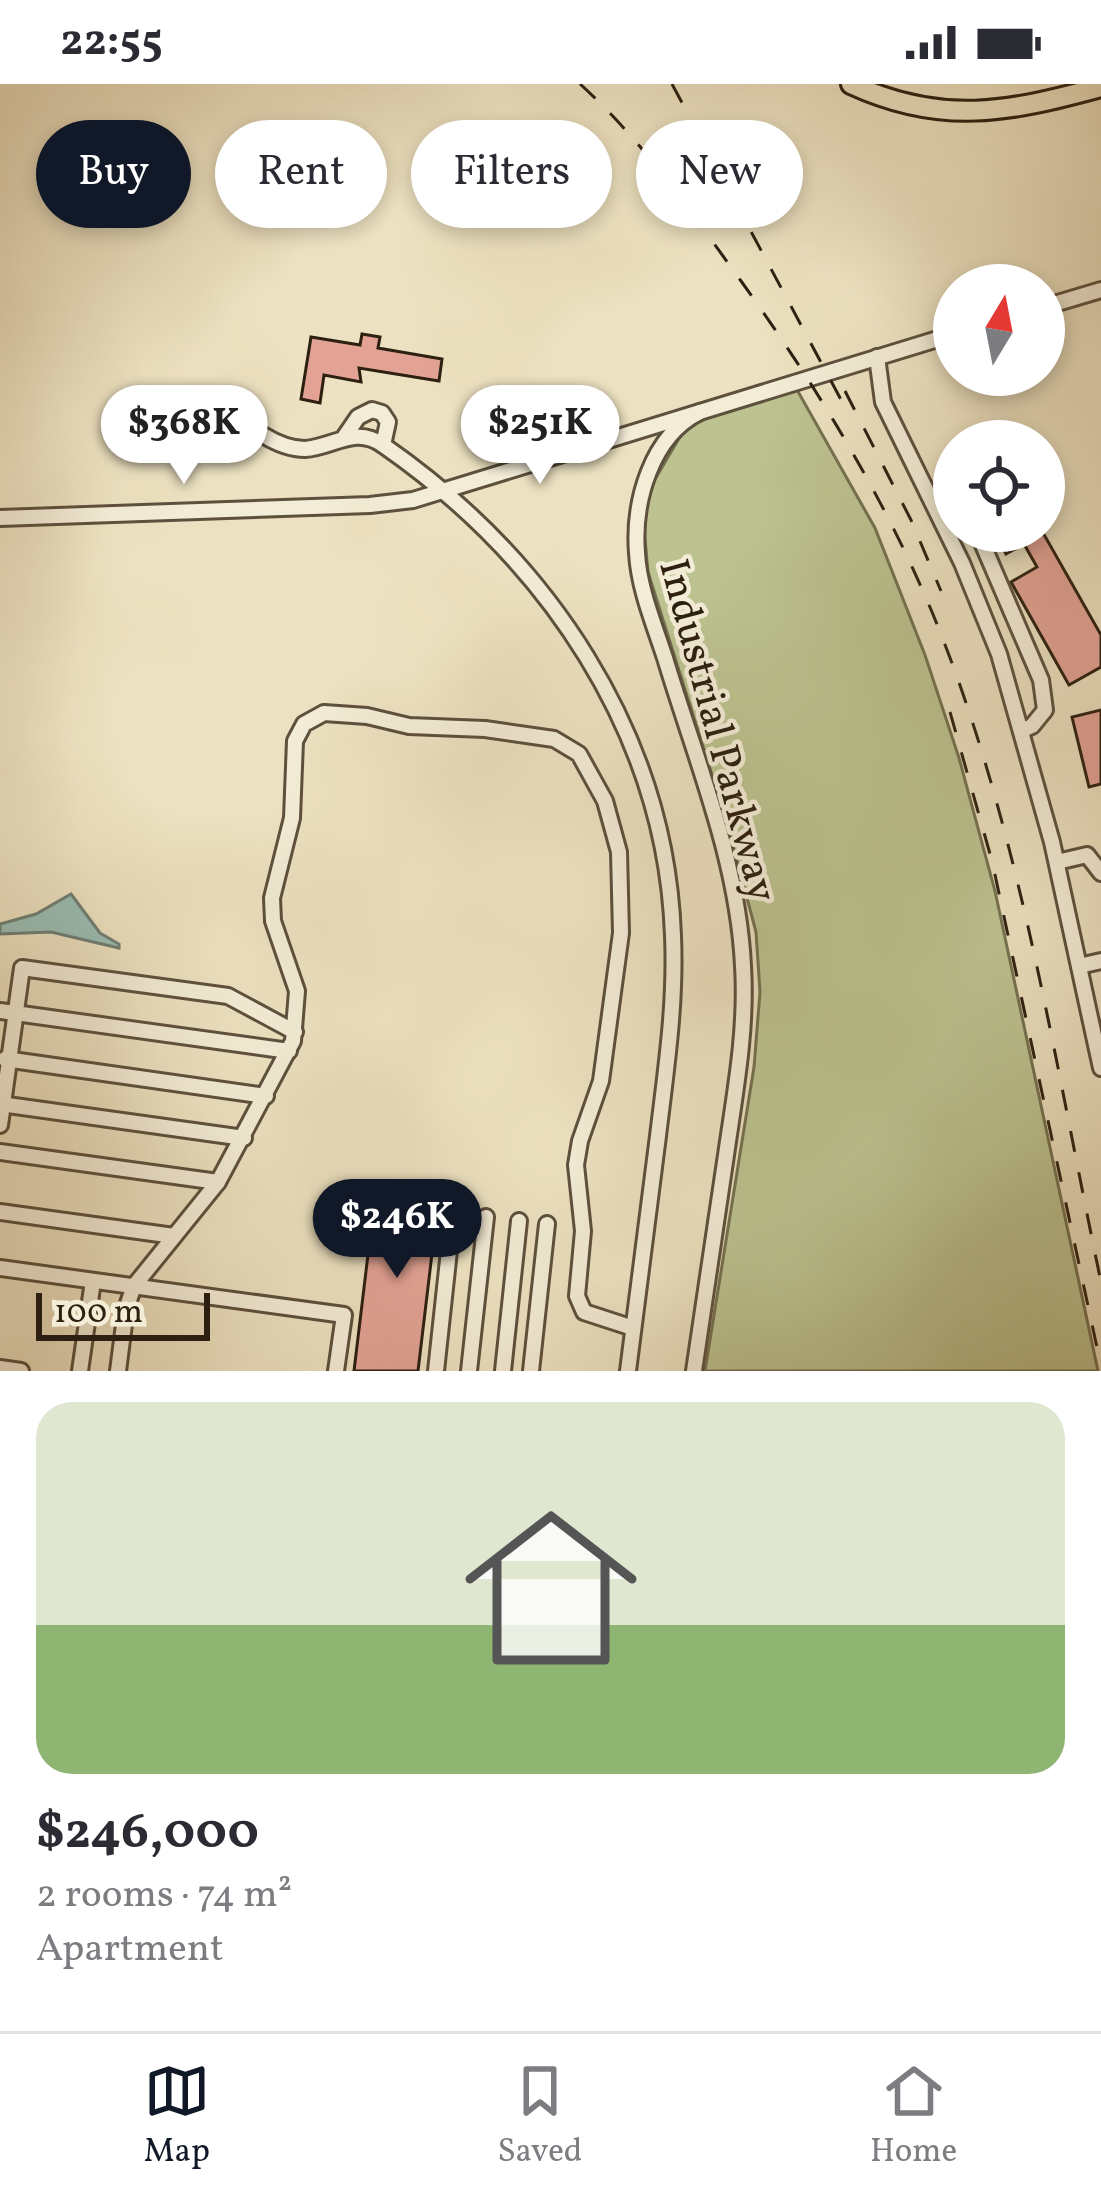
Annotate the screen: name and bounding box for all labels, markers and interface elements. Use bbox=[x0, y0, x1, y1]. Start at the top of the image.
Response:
text: 22:55 bbox=[60, 11, 163, 74]
chip: Buy bbox=[36, 120, 191, 228]
chip: Rent bbox=[215, 120, 387, 228]
chip: Filters bbox=[411, 120, 612, 228]
chip: New bbox=[636, 120, 803, 228]
north arrow bbox=[933, 264, 1065, 396]
map controls bbox=[933, 264, 1065, 552]
pin: $368K bbox=[100, 385, 268, 487]
pin: $251K bbox=[456, 385, 624, 487]
text: $368K bbox=[128, 397, 240, 451]
text: $251K bbox=[488, 397, 592, 451]
button: locate bbox=[933, 420, 1065, 552]
street label: Industrial Parkway bbox=[641, 553, 790, 909]
pin: $246K bbox=[313, 1179, 481, 1281]
text: $246K bbox=[340, 1191, 454, 1245]
scale bar bbox=[36, 1287, 210, 1340]
text: 100 m bbox=[54, 1291, 143, 1337]
icon: home bbox=[443, 1480, 659, 1696]
text: $246,000 bbox=[36, 1798, 259, 1869]
text: 2 rooms · 74 m² bbox=[36, 1869, 292, 1923]
text: Apartment bbox=[36, 1923, 224, 1977]
tab: Map bbox=[144, 2058, 210, 2176]
tab: Saved bbox=[497, 2058, 582, 2176]
tab: Home bbox=[870, 2058, 957, 2176]

